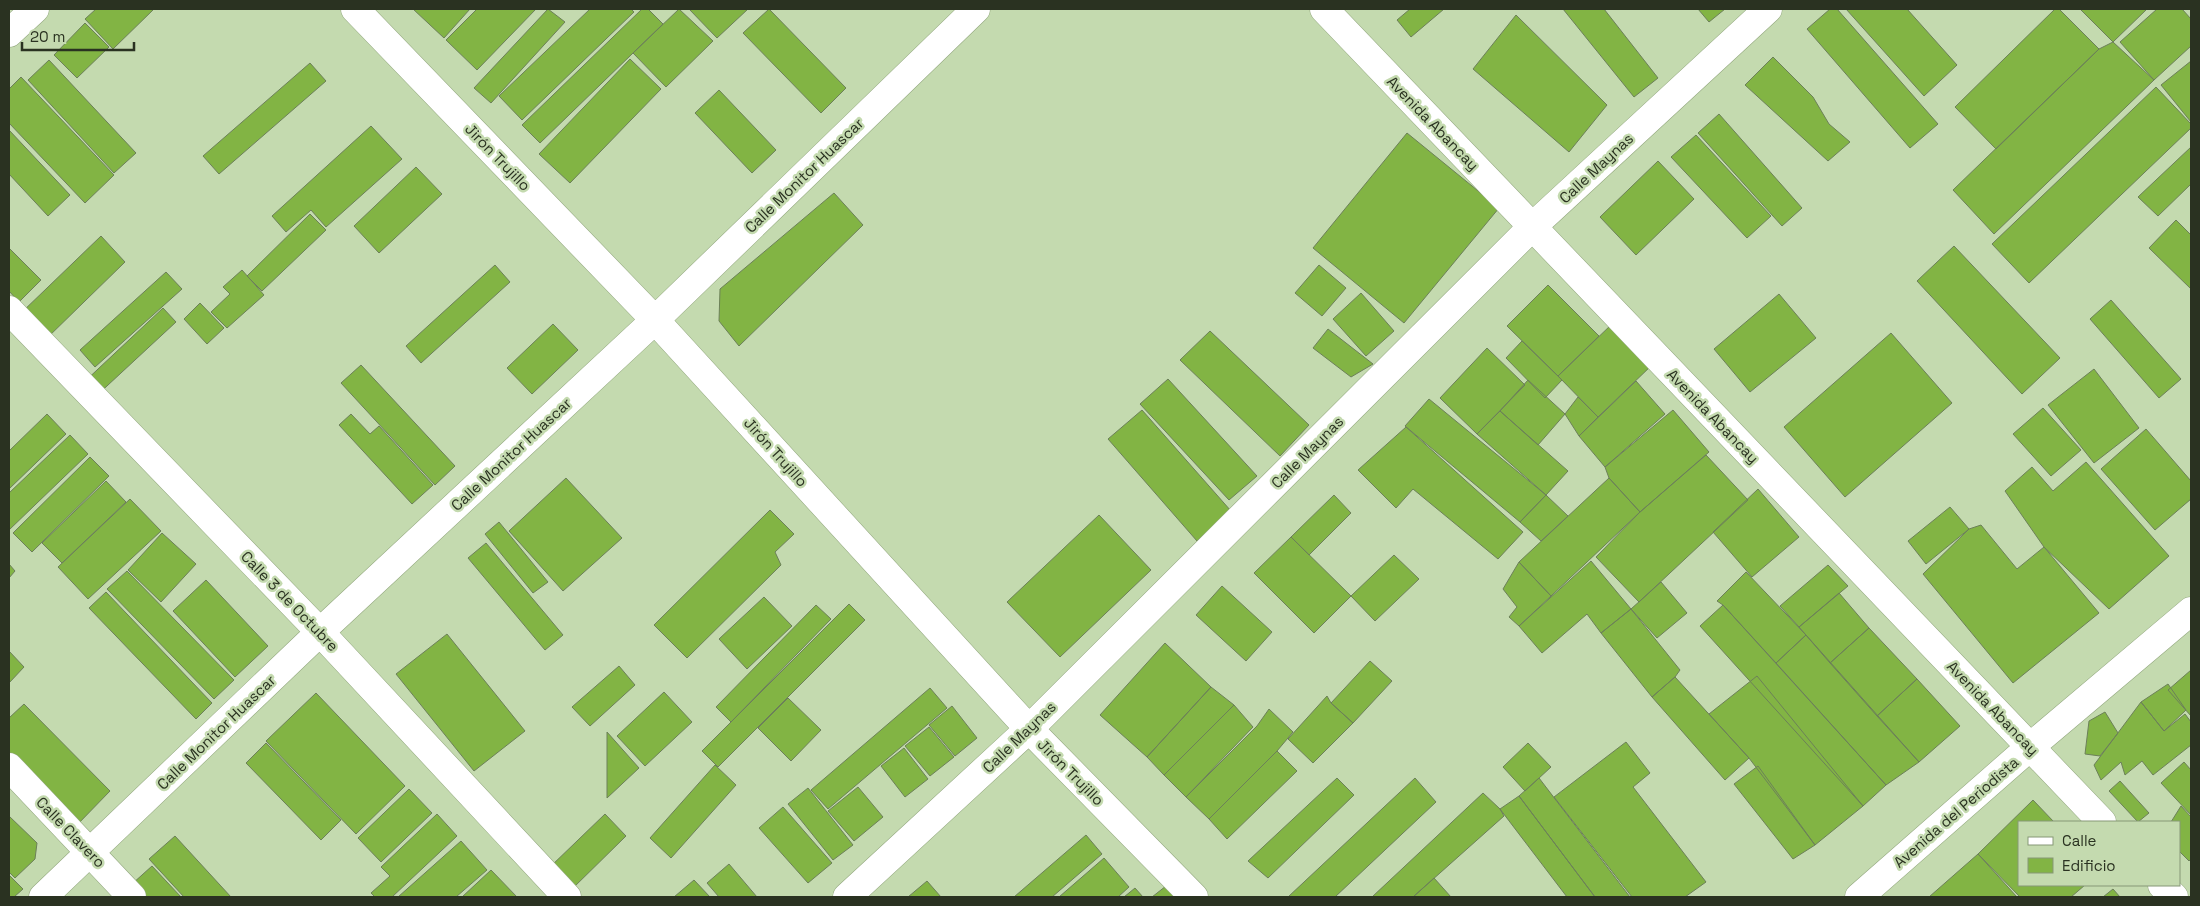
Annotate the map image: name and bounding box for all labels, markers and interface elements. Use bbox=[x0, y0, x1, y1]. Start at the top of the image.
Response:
scale bar bbox=[22, 20, 135, 52]
text: 20 m bbox=[30, 27, 65, 46]
street label: Avenida Abancay bbox=[1383, 72, 1483, 174]
street label: Calle Monitor Huascar bbox=[741, 113, 868, 237]
street label: Jirón Trujillo bbox=[461, 119, 535, 195]
street label: Calle Maynas bbox=[1555, 129, 1637, 207]
street label: Avenida Abancay bbox=[1663, 365, 1763, 467]
street label: Calle Monitor Huascar bbox=[447, 393, 575, 515]
street label: Calle Maynas bbox=[1267, 412, 1347, 492]
street label: Jirón Trujillo bbox=[740, 414, 812, 490]
street label: Calle 3 de Octubre bbox=[237, 547, 343, 655]
street label: Avenida Abancay bbox=[1943, 657, 2043, 759]
street label: Calle Monitor Huascar bbox=[153, 670, 280, 794]
street label: Calle Maynas bbox=[978, 697, 1060, 777]
street label: Jirón Trujillo bbox=[1034, 735, 1108, 809]
street label: Avenida del Periodista bbox=[1889, 752, 2023, 872]
street label: Calle Clavero bbox=[32, 793, 110, 871]
legend bbox=[2018, 821, 2180, 886]
text: Calle bbox=[2062, 831, 2097, 850]
text: Edificio bbox=[2062, 856, 2116, 875]

